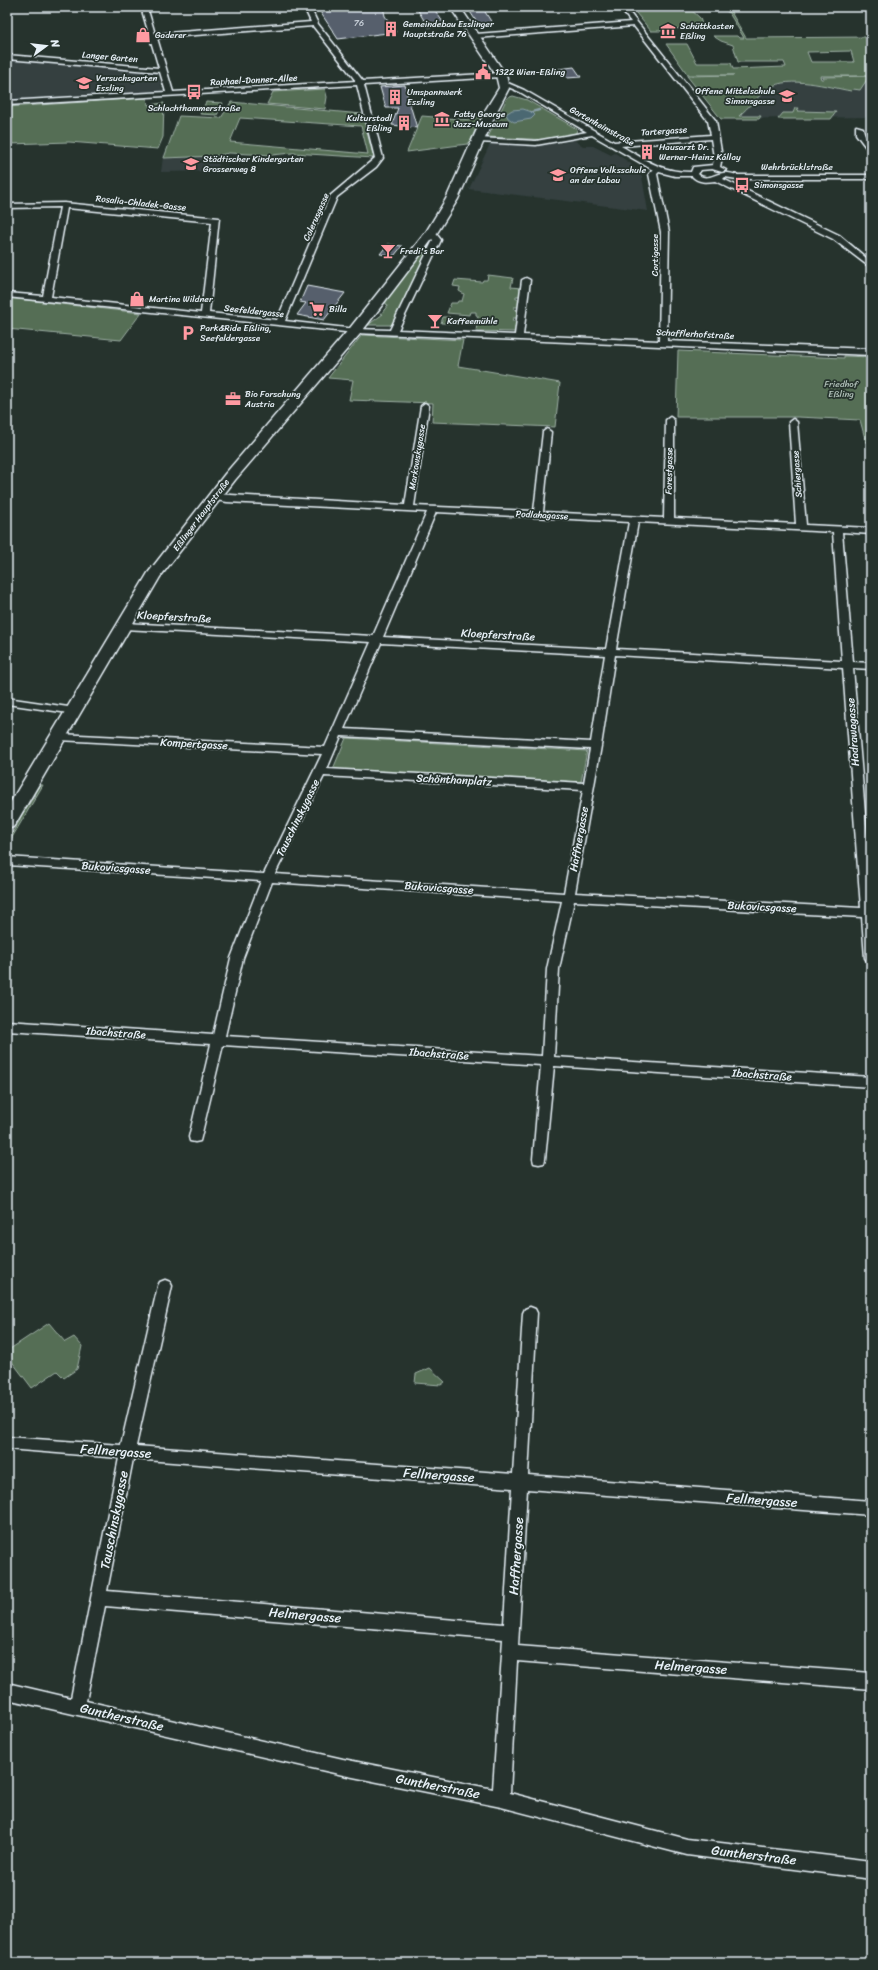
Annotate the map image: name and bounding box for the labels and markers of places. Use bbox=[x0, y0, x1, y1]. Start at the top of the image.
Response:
place label: Gemeindebau Esslinger Hauptstraße 76 bbox=[403, 16, 495, 42]
place label: Schüttkasten Eßling bbox=[680, 18, 734, 44]
building icon: Gemeindebau Esslinger Hauptstraße 76 bbox=[382, 20, 400, 38]
museum icon: Schüttkasten Eßling bbox=[659, 22, 677, 40]
shop icon: Gaderer bbox=[134, 26, 152, 44]
place label: Gaderer bbox=[155, 27, 188, 43]
public building icon: 1322 Wien-Eßling bbox=[474, 63, 492, 81]
place label: 1322 Wien-Eßling bbox=[495, 64, 566, 80]
place label: Versuchsgarten Essling bbox=[96, 70, 158, 96]
school or university icon: Versuchsgarten Essling bbox=[75, 74, 93, 92]
bus stop icon: Schlachthammerstraße bbox=[185, 83, 203, 101]
place label: Offene Mittelschule Simonsgasse bbox=[695, 83, 776, 109]
place label: Umspannwerk Essling bbox=[407, 84, 463, 110]
school or university icon: Offene Mittelschule Simonsgasse bbox=[778, 87, 796, 105]
building icon: Umspannwerk Essling bbox=[386, 88, 404, 106]
place label: Schlachthammerstraße bbox=[148, 100, 241, 116]
place label: Fatty George Jazz-Museum bbox=[453, 106, 508, 132]
place label: Kulturstadl Eßling bbox=[347, 110, 392, 136]
museum icon: Fatty George Jazz-Museum bbox=[433, 110, 451, 128]
building icon: Kulturstadl Eßling bbox=[395, 114, 413, 132]
place label: Hausarzt Dr. Werner-Heinz Kállay bbox=[659, 139, 741, 165]
building icon: Hausarzt Dr. Werner-Heinz Kállay bbox=[638, 143, 656, 161]
place label: Städtischer Kindergarten Grosserweg 8 bbox=[203, 151, 304, 177]
school or university icon: Städtischer Kindergarten Grosserweg 8 bbox=[182, 155, 200, 173]
place label: Offene Volksschule an der Lobau bbox=[570, 162, 647, 188]
school or university icon: Offene Volksschule an der Lobau bbox=[549, 166, 567, 184]
bus stop icon: Simonsgasse bbox=[733, 176, 751, 194]
place label: Simonsgasse bbox=[754, 177, 804, 193]
bar icon: Fredi's Bar bbox=[379, 242, 397, 260]
place label: Fredi's Bar bbox=[400, 243, 445, 259]
shop icon: Martina Wildner bbox=[128, 290, 146, 308]
place label: Martina Wildner bbox=[149, 291, 214, 307]
supermarket icon: Billa bbox=[308, 300, 326, 318]
place label: Billa bbox=[329, 301, 347, 317]
bar icon: Kaffeemühle bbox=[426, 312, 444, 330]
place label: Kaffeemühle bbox=[447, 313, 498, 329]
place label: Park&Ride Eßling, Seefeldergasse bbox=[200, 320, 272, 346]
parking icon: Park&Ride Eßling, Seefeldergasse bbox=[179, 324, 197, 342]
place label: Bio Forschung Austria bbox=[244, 386, 301, 412]
office icon: Bio Forschung Austria bbox=[224, 390, 242, 408]

